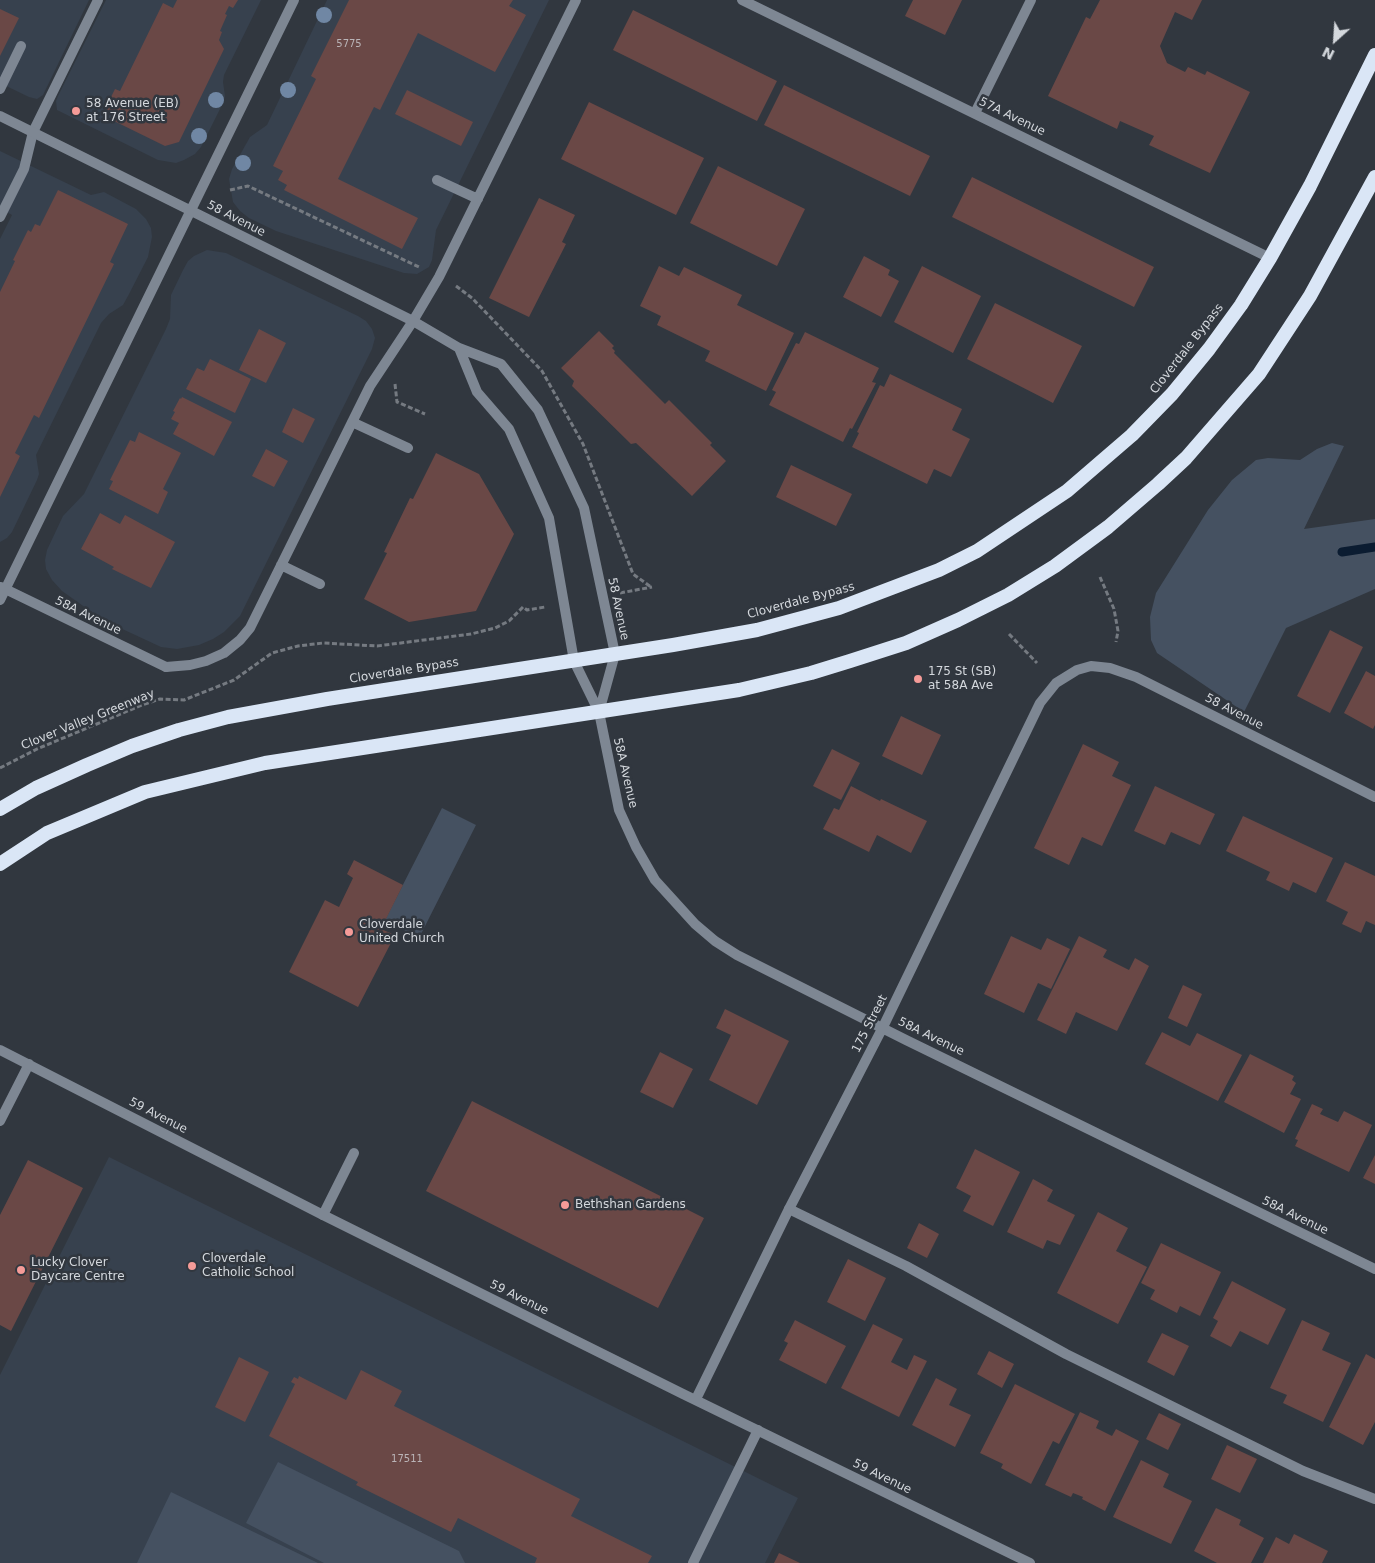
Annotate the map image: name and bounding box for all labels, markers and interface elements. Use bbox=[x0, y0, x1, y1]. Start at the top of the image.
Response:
north arrow bbox=[1310, 15, 1360, 65]
house number: 5775 bbox=[336, 38, 362, 50]
text: N bbox=[1320, 44, 1337, 63]
street label: 57A Avenue bbox=[977, 95, 1047, 139]
place label: 58 Avenue (EB) at 176 Street bbox=[86, 97, 179, 125]
marker: 58 Avenue (EB) at 176 Street bbox=[70, 105, 82, 117]
street label: 58 Avenue bbox=[204, 198, 268, 240]
street label: Cloverdale Bypass bbox=[1147, 301, 1227, 397]
street label: 58 Avenue bbox=[604, 576, 632, 642]
street label: Cloverdale Bypass bbox=[746, 580, 856, 622]
street label: 58A Avenue bbox=[53, 594, 123, 638]
street label: Cloverdale Bypass bbox=[348, 655, 460, 687]
place label: 175 St (SB) at 58A Ave bbox=[928, 665, 996, 693]
marker: 175 St (SB) at 58A Ave bbox=[912, 673, 924, 685]
street label: Clover Valley Greenway bbox=[19, 687, 157, 753]
street label: 58 Avenue bbox=[1202, 691, 1266, 733]
street label: 58A Avenue bbox=[610, 736, 640, 810]
place label: Cloverdale United Church bbox=[359, 918, 445, 946]
marker: Cloverdale United Church bbox=[343, 926, 355, 938]
street label: 175 Street bbox=[849, 993, 891, 1055]
street label: 58A Avenue bbox=[896, 1015, 966, 1059]
street label: 59 Avenue bbox=[126, 1095, 190, 1137]
street label: 58A Avenue bbox=[1260, 1194, 1330, 1238]
place label: Bethshan Gardens bbox=[575, 1198, 686, 1212]
marker: Bethshan Gardens bbox=[559, 1199, 571, 1211]
place label: Cloverdale Catholic School bbox=[202, 1252, 294, 1280]
place label: Lucky Clover Daycare Centre bbox=[31, 1256, 125, 1284]
marker: Cloverdale Catholic School bbox=[186, 1260, 198, 1272]
marker: Lucky Clover Daycare Centre bbox=[15, 1264, 27, 1276]
street label: 59 Avenue bbox=[487, 1278, 551, 1318]
house number: 17511 bbox=[391, 1453, 423, 1465]
street label: 59 Avenue bbox=[850, 1457, 914, 1497]

